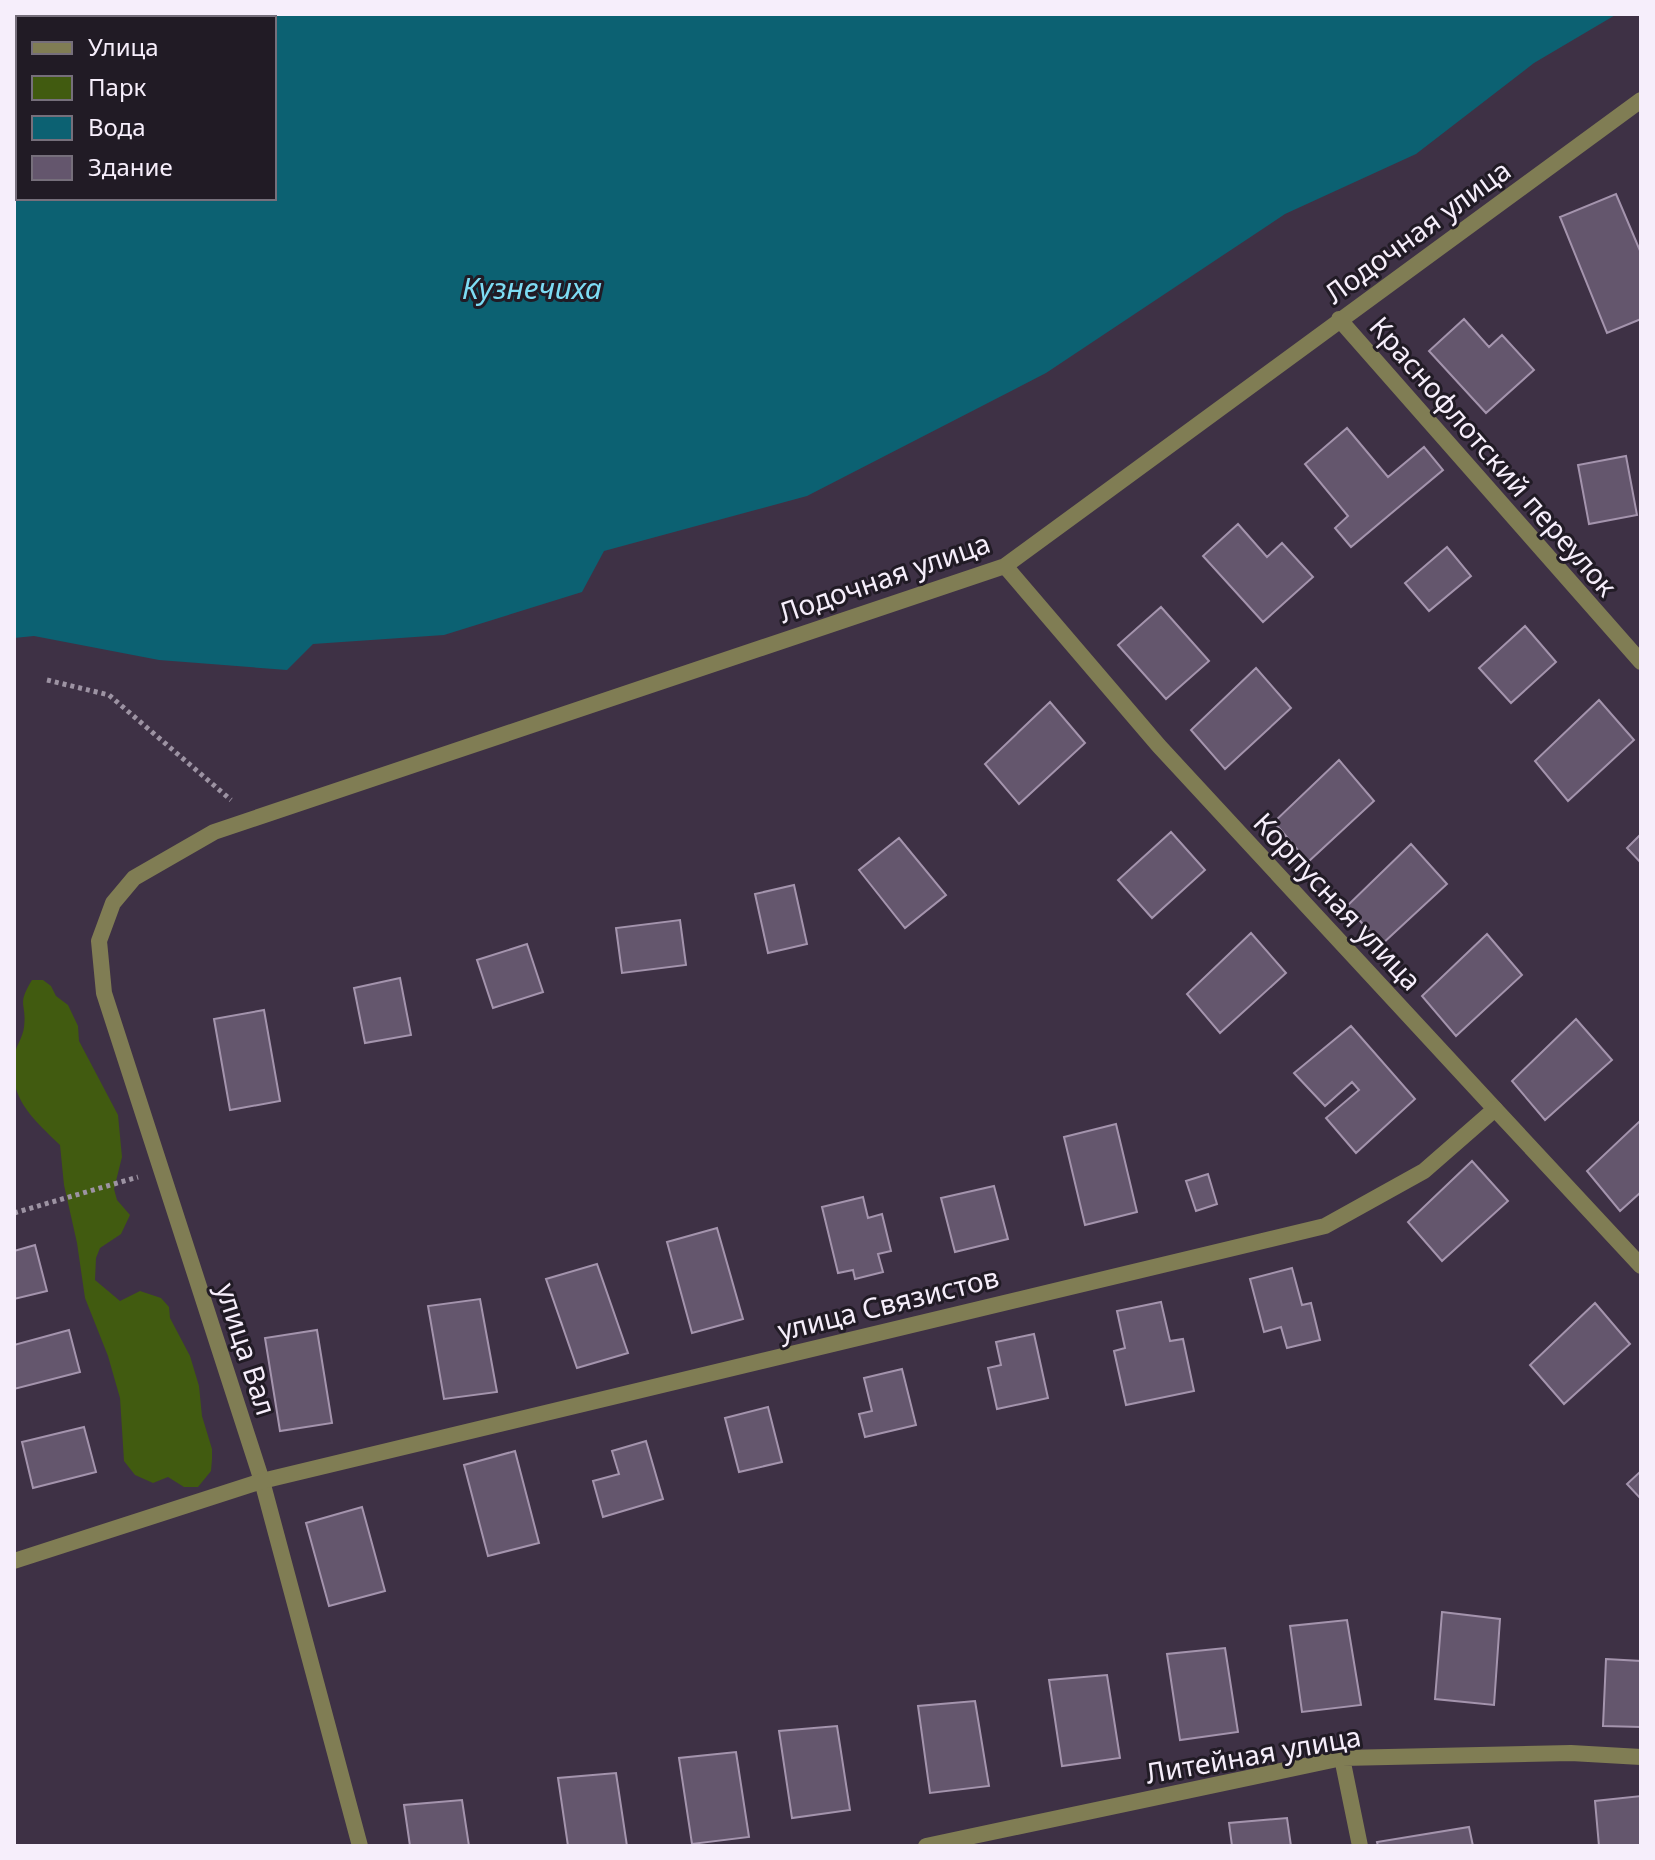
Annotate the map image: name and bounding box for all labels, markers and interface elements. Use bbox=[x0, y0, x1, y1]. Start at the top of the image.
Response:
legend bbox=[16, 16, 276, 200]
text: Улица bbox=[88, 30, 159, 63]
text: Парк bbox=[88, 70, 147, 103]
text: Вода bbox=[88, 110, 146, 143]
text: Здание bbox=[88, 150, 173, 183]
street label: Лодочная улица bbox=[1316, 151, 1518, 311]
water label: Кузнечиха bbox=[462, 267, 602, 308]
street label: Краснофлотский переулок bbox=[1362, 308, 1626, 604]
street label: Лодочная улица bbox=[773, 523, 995, 631]
street label: Корпусная улица bbox=[1246, 804, 1430, 998]
street label: улица Связистов bbox=[773, 1257, 1003, 1349]
street label: улица Вал bbox=[208, 1278, 286, 1420]
street label: Литейная улица bbox=[1142, 1716, 1364, 1792]

